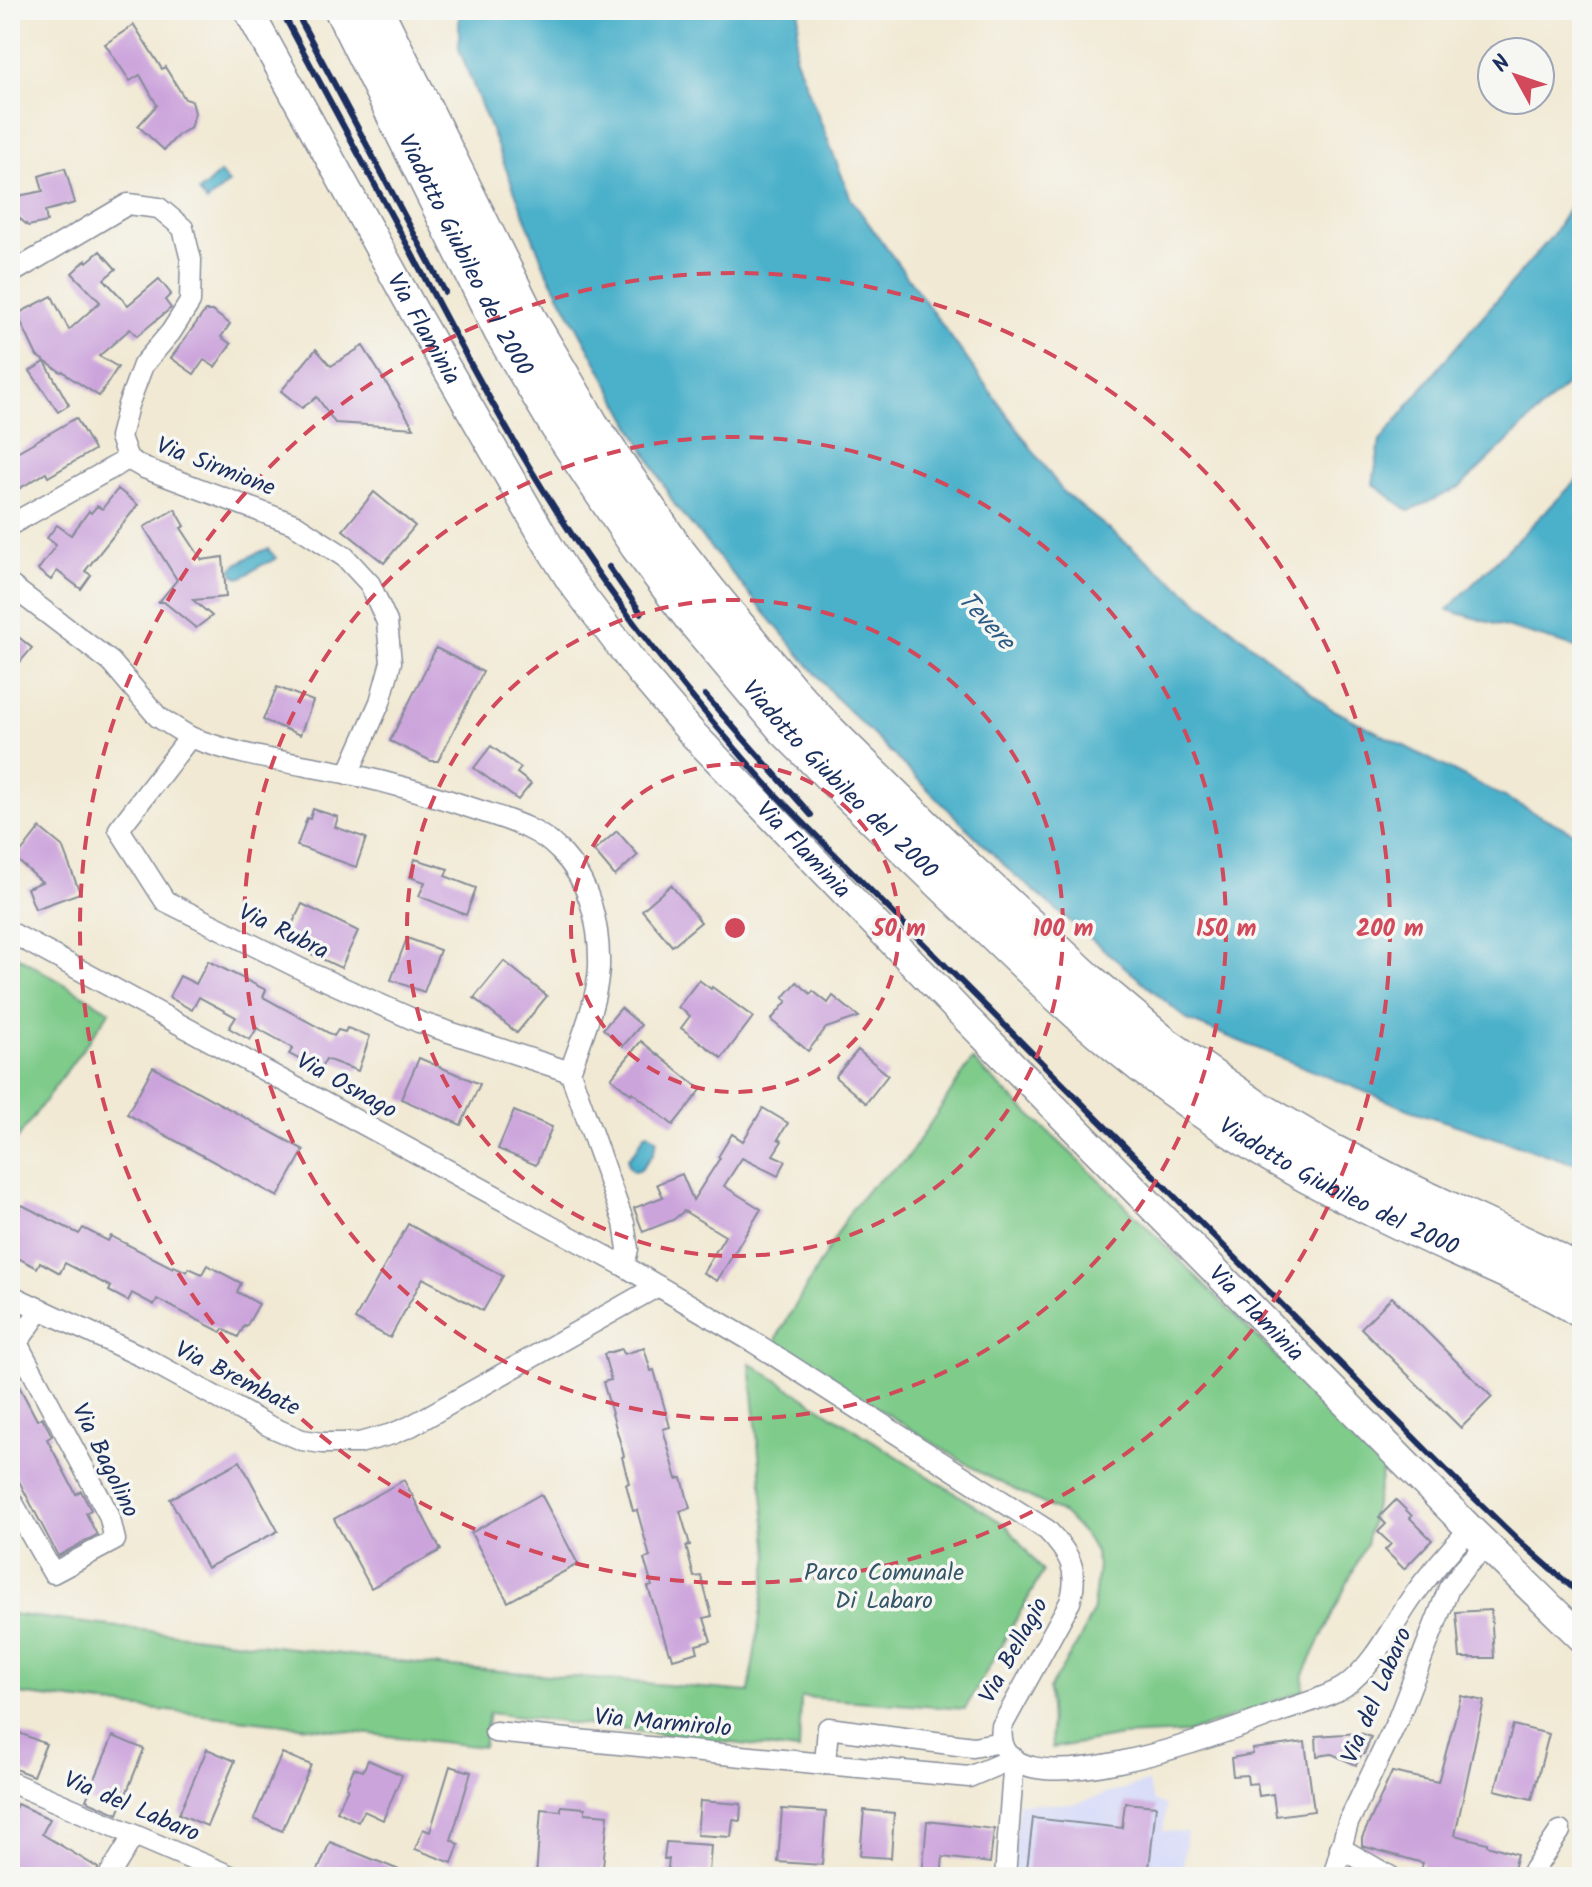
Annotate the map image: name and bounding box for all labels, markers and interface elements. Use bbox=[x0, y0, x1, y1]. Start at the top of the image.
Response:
north arrow bbox=[1476, 36, 1556, 116]
text: N bbox=[1485, 48, 1521, 81]
street label: Viadotto Giubileo del 2000 bbox=[386, 128, 543, 384]
street label: Via Flaminia bbox=[375, 266, 470, 393]
street label: Via Sirmione bbox=[150, 427, 281, 508]
water label: Tevere bbox=[947, 582, 1026, 662]
street label: Viadotto Giubileo del 2000 bbox=[731, 672, 946, 890]
street label: Via Flaminia bbox=[746, 792, 860, 909]
street label: Via Rubra bbox=[231, 894, 335, 971]
text: 50 m bbox=[871, 910, 926, 949]
text: 100 m bbox=[1033, 910, 1093, 949]
text: 150 m bbox=[1196, 910, 1256, 949]
text: 200 m bbox=[1356, 910, 1424, 949]
centre of rings bbox=[721, 914, 749, 942]
street label: Via Osnago bbox=[288, 1042, 404, 1130]
street label: Viadotto Giubileo del 2000 bbox=[1210, 1107, 1465, 1267]
street label: Via Flaminia bbox=[1198, 1256, 1313, 1372]
street label: Via Brembate bbox=[168, 1331, 307, 1428]
street label: Via Bagolino bbox=[60, 1397, 149, 1525]
park label: Parco Comunale Di Labaro bbox=[804, 1554, 964, 1621]
street label: Via Bellagio bbox=[969, 1590, 1060, 1711]
street label: Via del Labaro bbox=[1331, 1621, 1424, 1770]
street label: Via Marmirolo bbox=[592, 1698, 733, 1749]
street label: Via del Labaro bbox=[57, 1761, 206, 1854]

